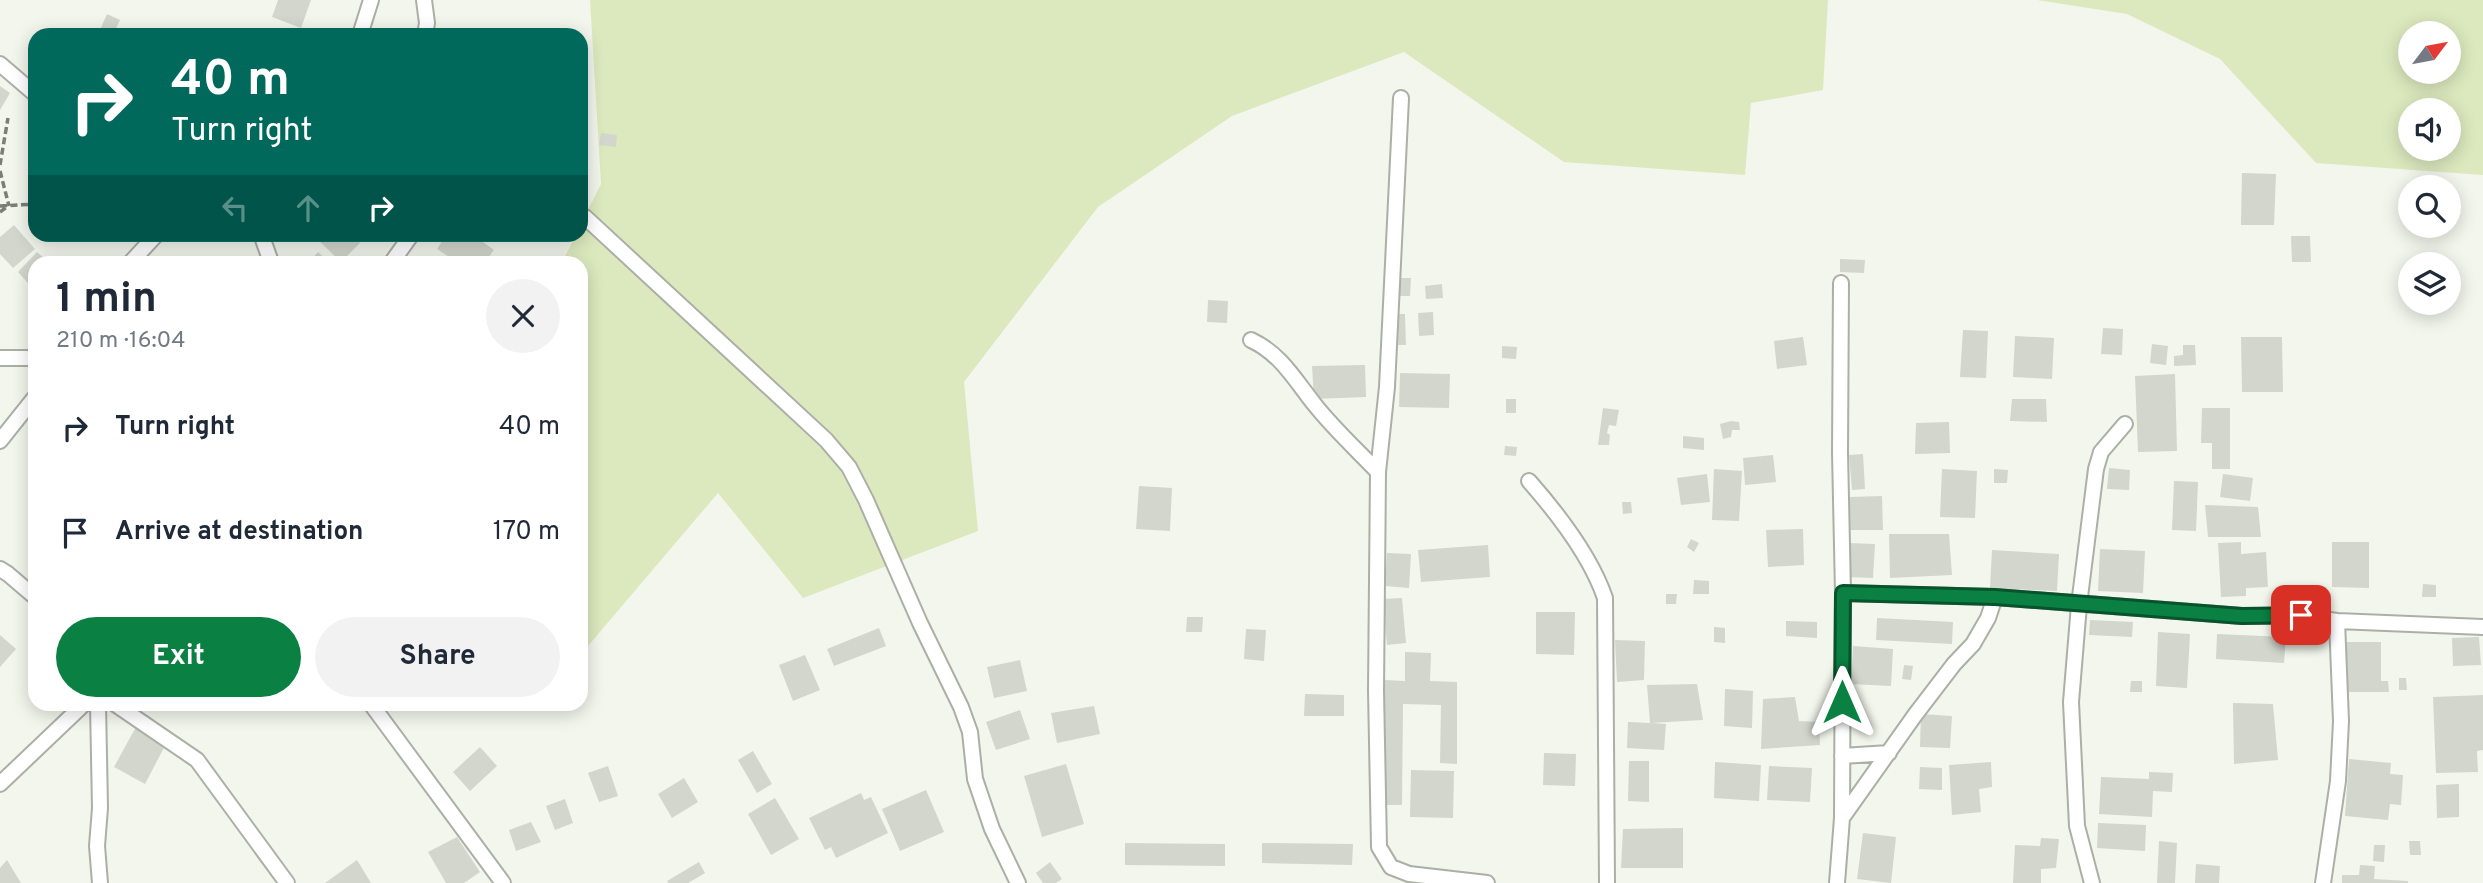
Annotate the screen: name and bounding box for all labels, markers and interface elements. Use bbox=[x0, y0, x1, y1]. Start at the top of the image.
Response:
north arrow bbox=[2398, 21, 2460, 84]
map controls bbox=[2398, 21, 2461, 315]
text: 40 m bbox=[171, 51, 290, 113]
icon: right bbox=[56, 56, 147, 147]
button: sound bbox=[2398, 98, 2461, 161]
text: Turn right bbox=[171, 112, 313, 152]
button: search bbox=[2398, 175, 2461, 238]
icon: left bbox=[216, 189, 254, 227]
icon: ahead bbox=[289, 189, 327, 227]
icon: right bbox=[362, 189, 400, 227]
button: layers bbox=[2398, 252, 2461, 315]
text: 1 min bbox=[56, 274, 157, 327]
button: close bbox=[486, 279, 560, 353]
text: 210 m · 16:04 bbox=[56, 327, 186, 356]
icon: right bbox=[56, 409, 94, 447]
text: Turn right bbox=[115, 411, 235, 444]
text: 40 m bbox=[499, 411, 560, 444]
icon: arrive bbox=[56, 514, 94, 552]
text: Arrive at destination bbox=[115, 516, 363, 549]
text: 170 m bbox=[493, 516, 560, 549]
pin bbox=[2271, 585, 2331, 645]
icon: arrive bbox=[2282, 596, 2320, 634]
button: Exit bbox=[56, 617, 301, 697]
button: Share bbox=[315, 617, 560, 697]
position arrow bbox=[1805, 665, 1879, 739]

